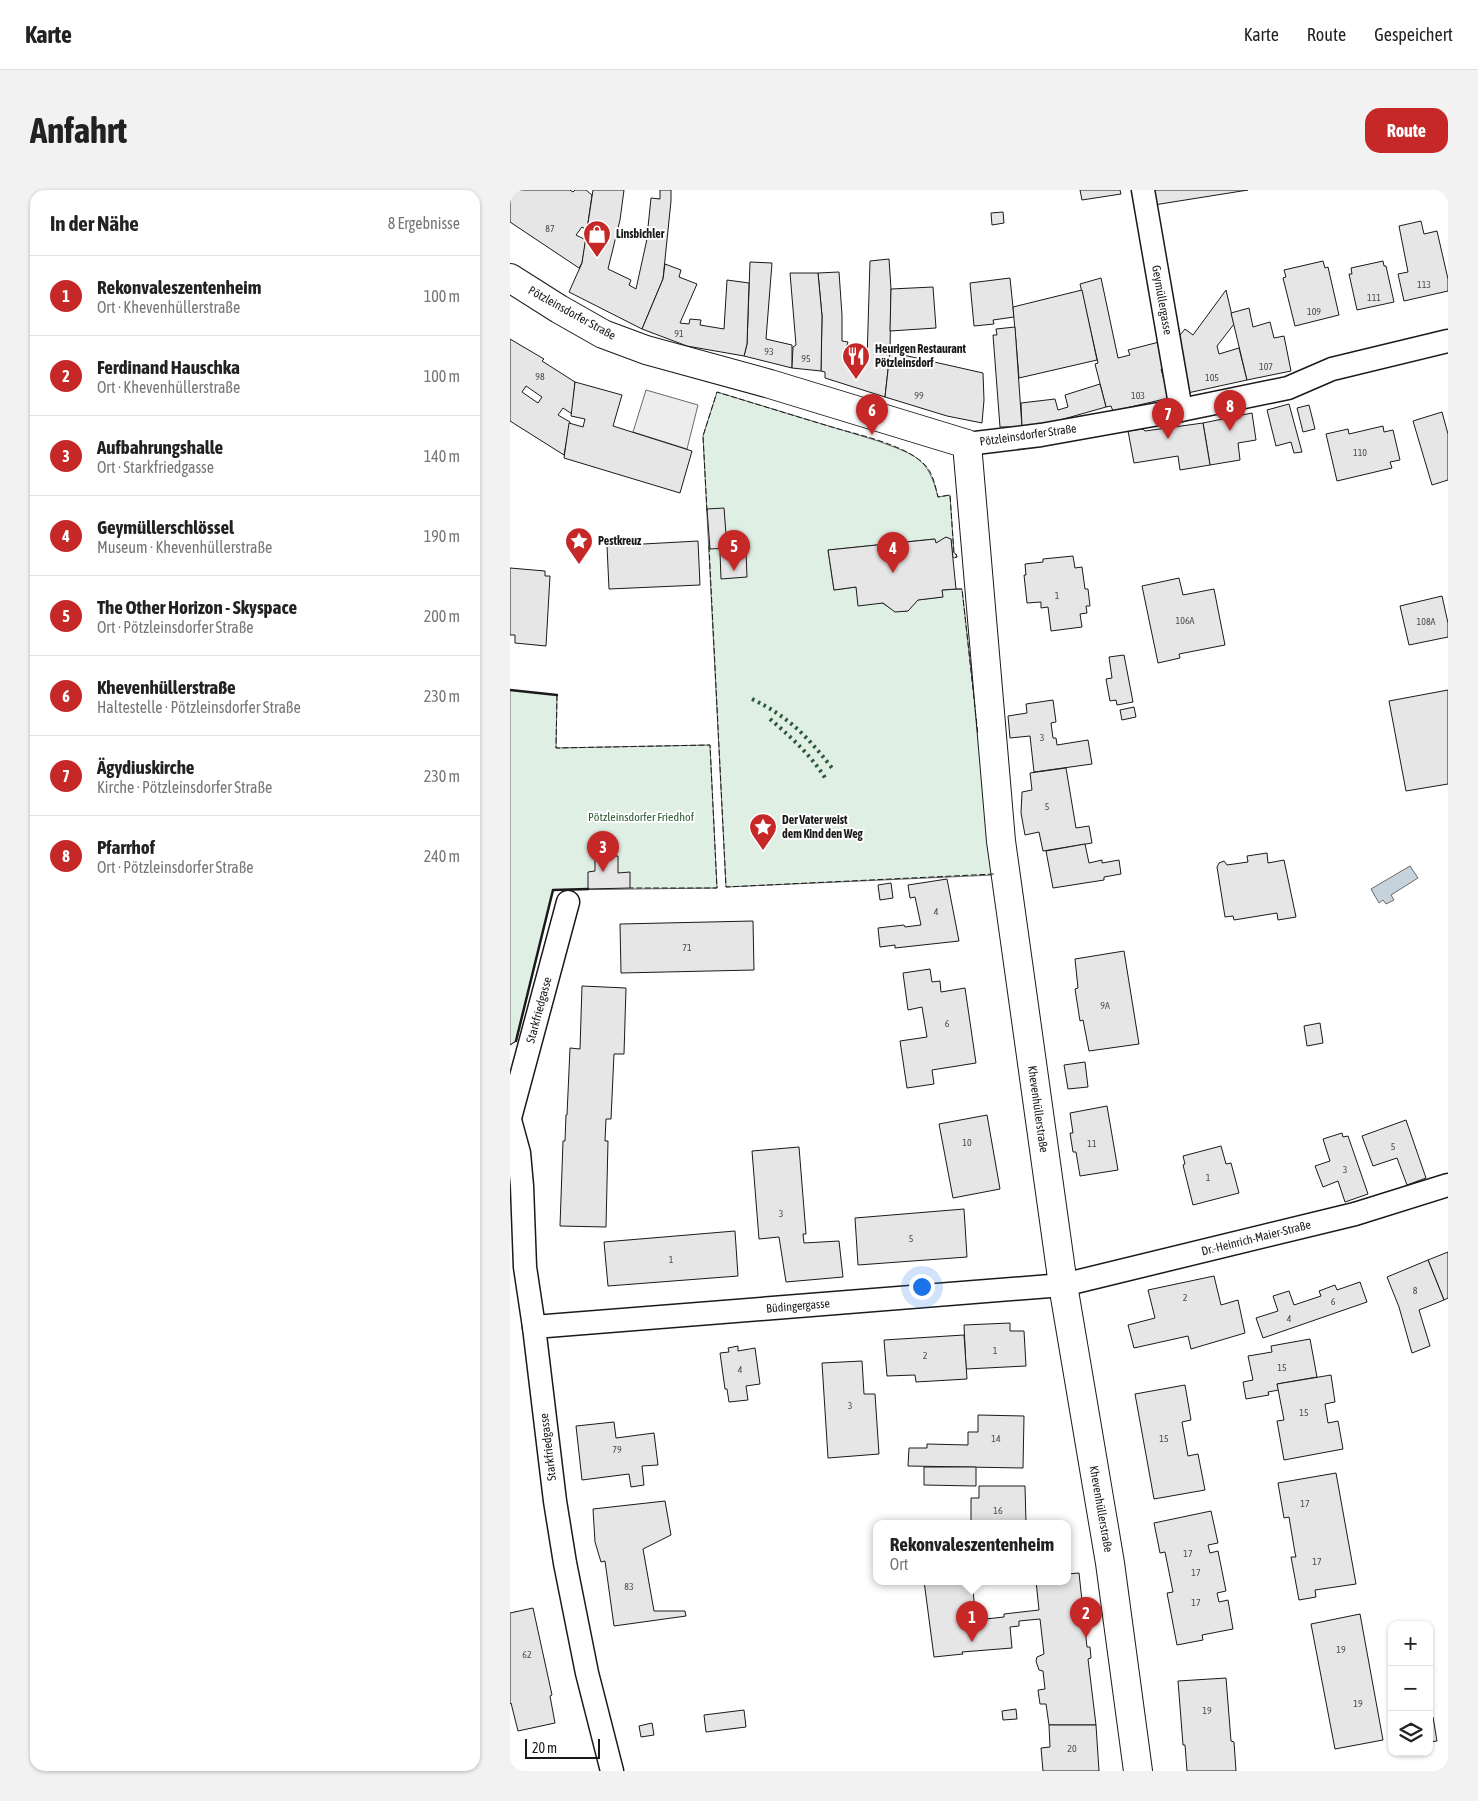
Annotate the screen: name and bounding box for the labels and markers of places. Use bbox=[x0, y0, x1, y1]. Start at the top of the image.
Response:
shop icon: Linsbichler bbox=[582, 219, 612, 258]
place label: Linsbichler bbox=[616, 227, 665, 241]
restaurant icon: Heurigen Restaurant Pötzleinsdorf bbox=[841, 341, 871, 380]
place label: Heurigen Restaurant Pötzleinsdorf bbox=[875, 342, 967, 370]
pin: 8 bbox=[1214, 390, 1246, 431]
pin: 6 bbox=[856, 394, 888, 435]
pin: 7 bbox=[1152, 398, 1184, 439]
place icon: Pestkreuz bbox=[564, 526, 594, 565]
pin: 5 bbox=[718, 530, 750, 571]
pin: 4 bbox=[877, 532, 909, 573]
place label: Pestkreuz bbox=[598, 534, 642, 548]
place icon: Der Vater weist dem Kind den Weg bbox=[748, 812, 778, 851]
place label: Der Vater weist dem Kind den Weg bbox=[782, 813, 864, 841]
pin: 3 bbox=[587, 831, 619, 872]
pin: 2 bbox=[1070, 1597, 1102, 1638]
pin: 1 bbox=[956, 1601, 988, 1642]

